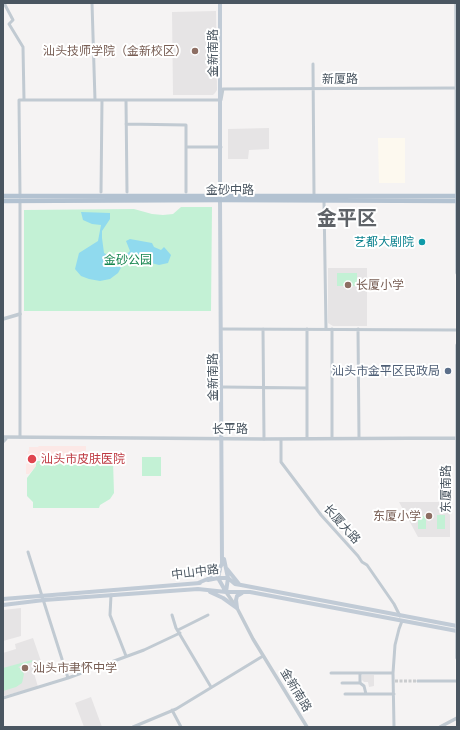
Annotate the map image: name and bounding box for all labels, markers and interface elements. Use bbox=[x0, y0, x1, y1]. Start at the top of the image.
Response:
street label: 金新南路 bbox=[206, 29, 220, 77]
place label: 汕头技师学院（金新校区） bbox=[43, 44, 187, 58]
marker: 汕头技师学院（金新校区） bbox=[190, 46, 200, 56]
street label: 新厦路 bbox=[322, 72, 358, 86]
street label: 金砂中路 bbox=[206, 183, 254, 197]
district label: 金平区 bbox=[317, 206, 377, 230]
place label: 艺都大剧院 bbox=[354, 235, 414, 249]
marker: 艺都大剧院 bbox=[417, 237, 427, 247]
park label: 金砂公园 bbox=[104, 253, 152, 267]
place label: 长厦小学 bbox=[356, 278, 404, 292]
marker: 长厦小学 bbox=[343, 280, 353, 290]
street label: 金新南路 bbox=[206, 353, 220, 401]
place label: 汕头市金平区民政局 bbox=[332, 364, 440, 378]
marker: 汕头市金平区民政局 bbox=[443, 366, 453, 376]
street label: 长平路 bbox=[212, 422, 248, 436]
place label: 汕头市皮肤医院 bbox=[41, 452, 125, 466]
marker: 汕头市皮肤医院 bbox=[26, 453, 38, 465]
street label: 东厦南路 bbox=[439, 465, 453, 513]
street label: 长厦大路 bbox=[321, 501, 363, 547]
place label: 东厦小学 bbox=[373, 509, 421, 523]
marker: 东厦小学 bbox=[424, 511, 434, 521]
street label: 中山中路 bbox=[170, 562, 220, 582]
place label: 汕头市聿怀中学 bbox=[33, 661, 117, 675]
marker: 汕头市聿怀中学 bbox=[20, 663, 30, 673]
street label: 金新南路 bbox=[277, 666, 315, 714]

